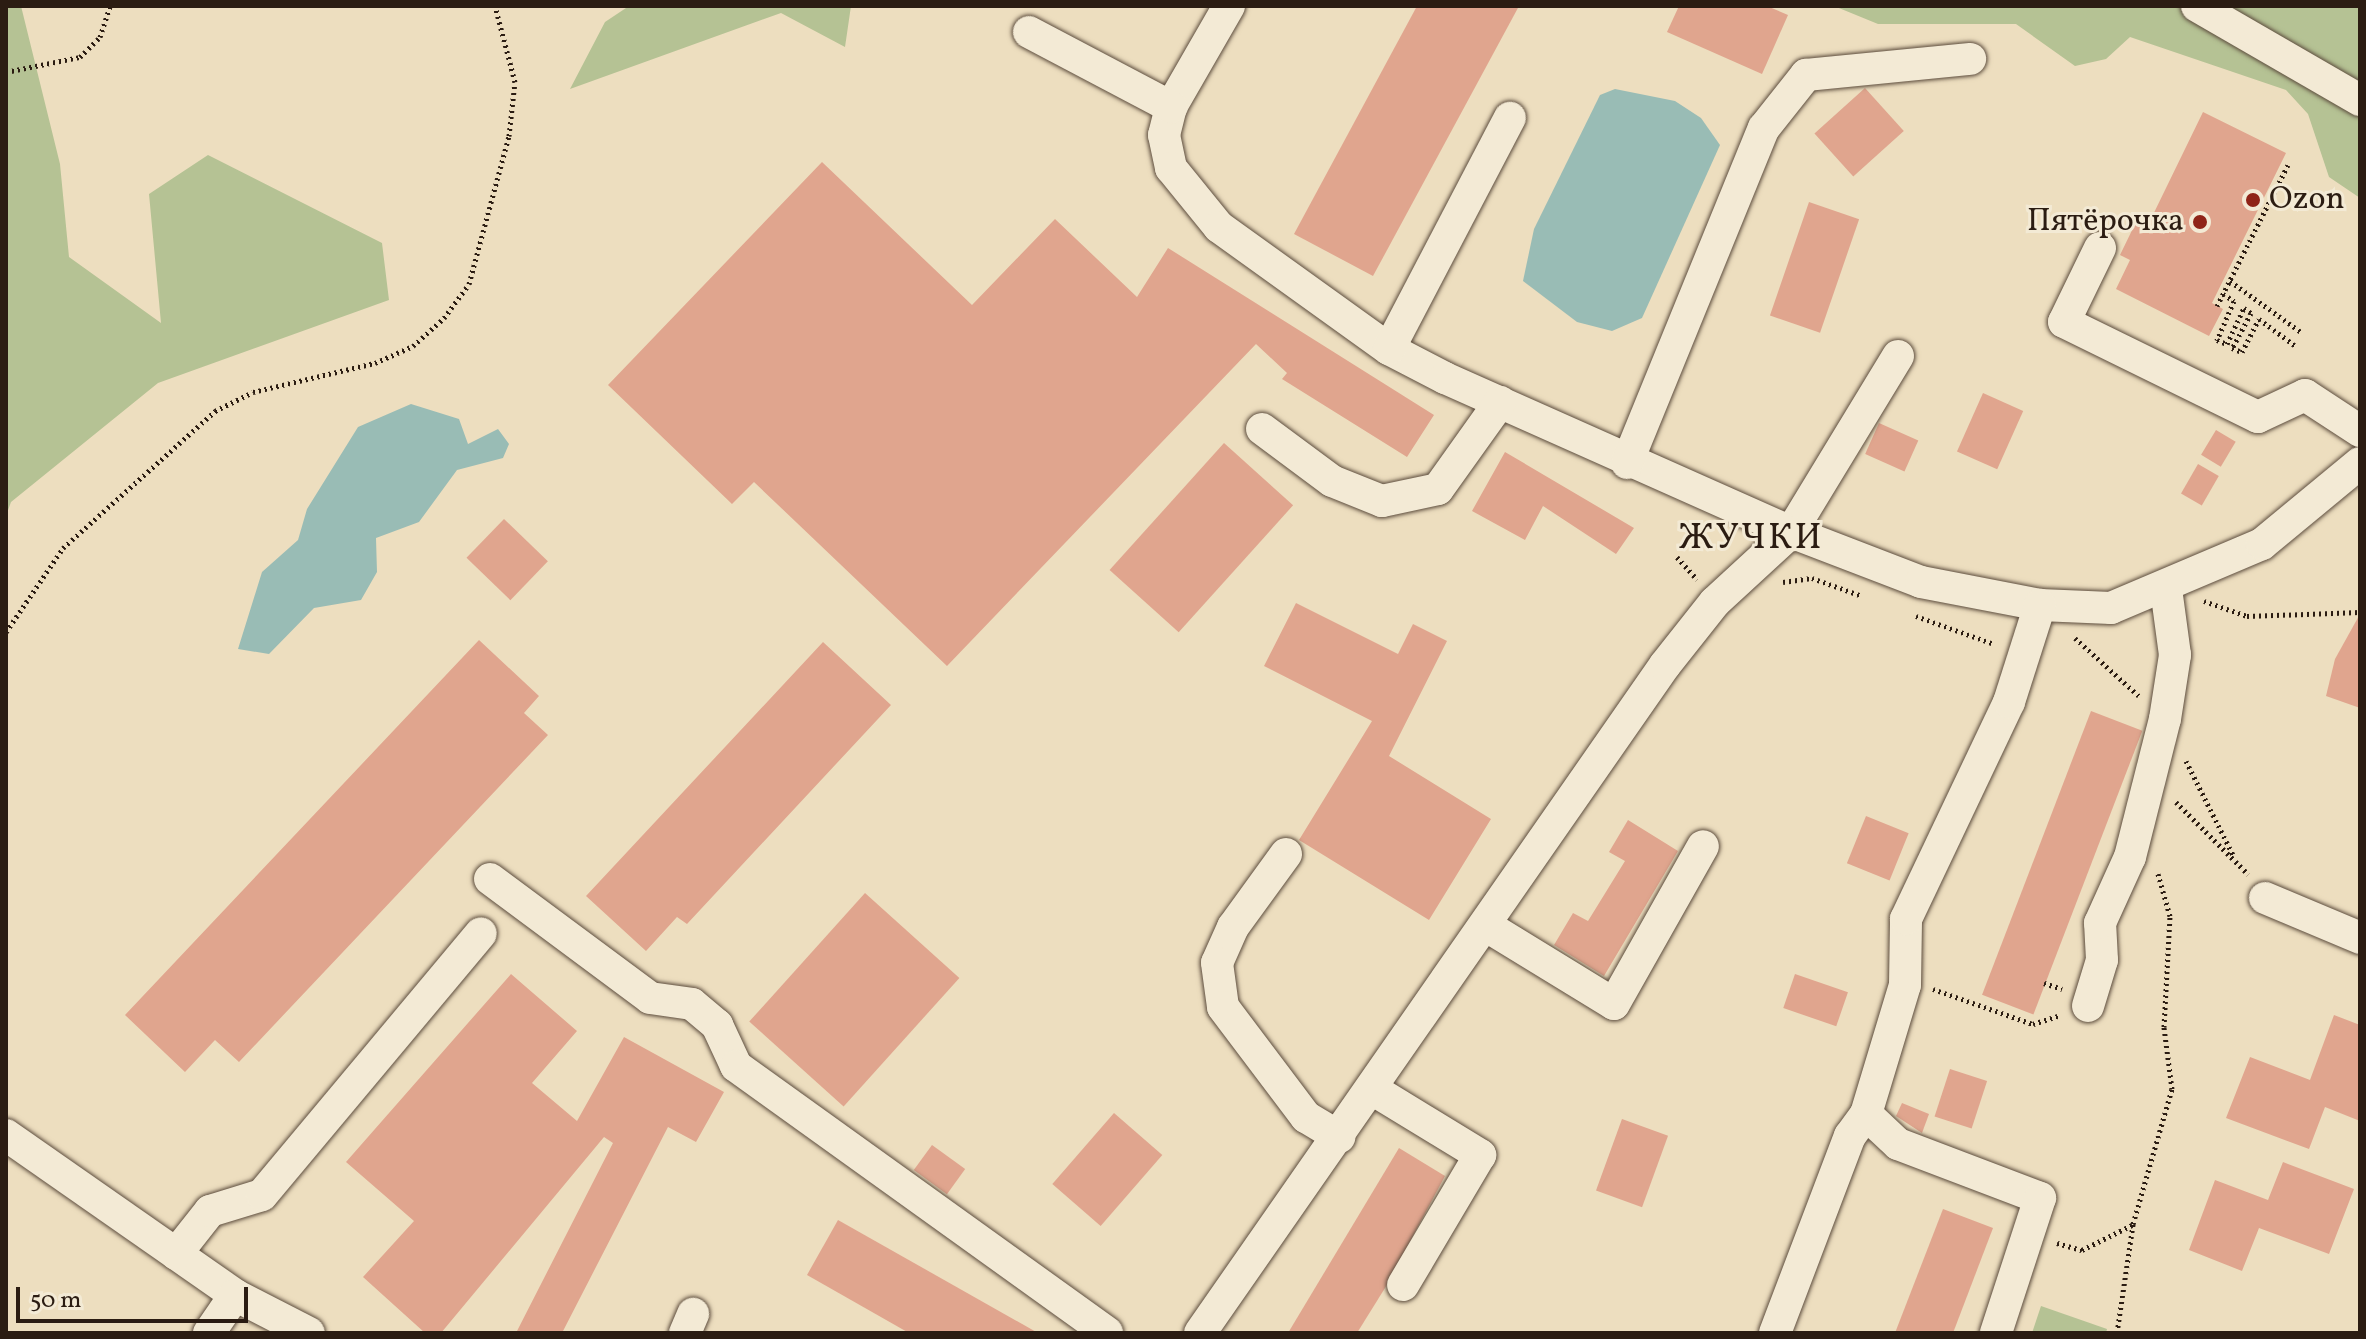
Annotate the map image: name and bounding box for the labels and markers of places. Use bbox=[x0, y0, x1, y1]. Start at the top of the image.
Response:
place label: Ozon bbox=[2269, 181, 2345, 219]
marker: Ozon bbox=[2244, 191, 2262, 209]
place label: Пятёрочка bbox=[2027, 203, 2184, 241]
marker: Пятёрочка bbox=[2191, 213, 2209, 231]

